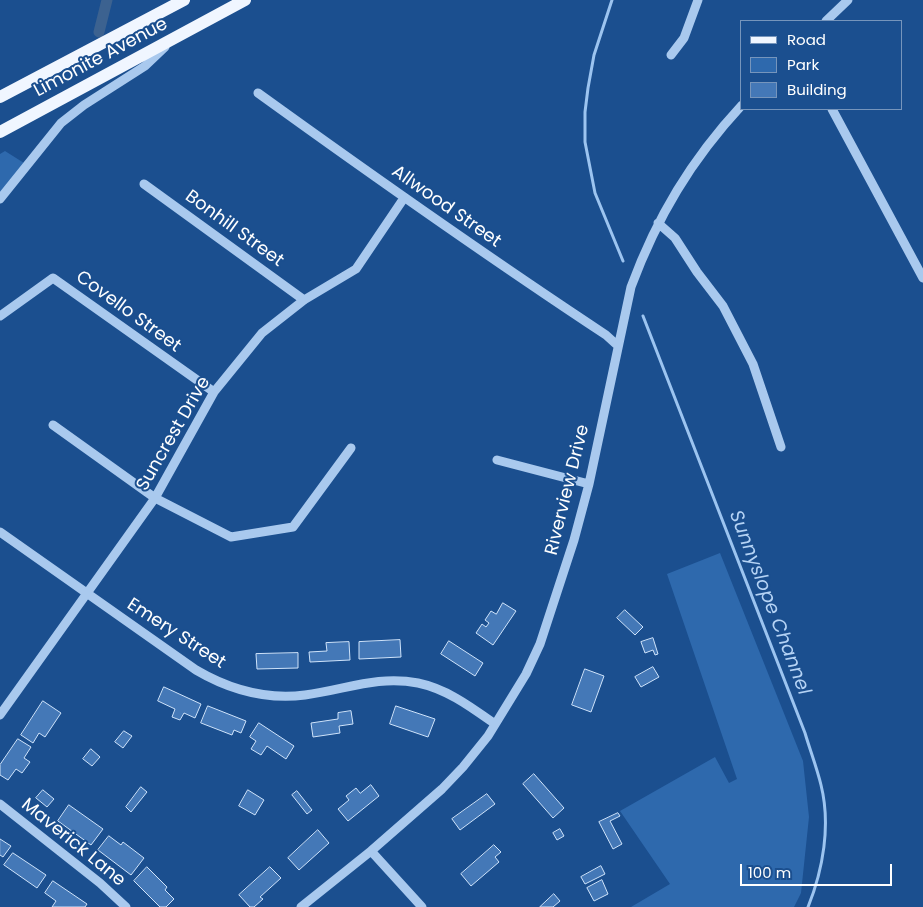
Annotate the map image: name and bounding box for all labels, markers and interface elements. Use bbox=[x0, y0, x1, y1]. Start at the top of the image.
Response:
street label: Limonite Avenue bbox=[30, 14, 172, 102]
legend bbox=[740, 20, 903, 110]
text: Road bbox=[787, 29, 826, 50]
text: Park bbox=[787, 54, 819, 75]
text: Building bbox=[787, 79, 847, 100]
street label: Allwood Street bbox=[387, 161, 505, 253]
street label: Bonhill Street bbox=[181, 186, 287, 272]
street label: Covello Street bbox=[71, 267, 185, 357]
street label: Suncrest Drive bbox=[133, 373, 215, 495]
street label: Riverview Drive bbox=[541, 423, 595, 557]
water label: Sunnyslope Channel bbox=[723, 508, 815, 698]
street label: Emery Street bbox=[123, 594, 229, 674]
street label: Maverick Lane bbox=[17, 794, 129, 892]
scale bar bbox=[743, 854, 896, 886]
text: 100 m bbox=[748, 862, 791, 883]

